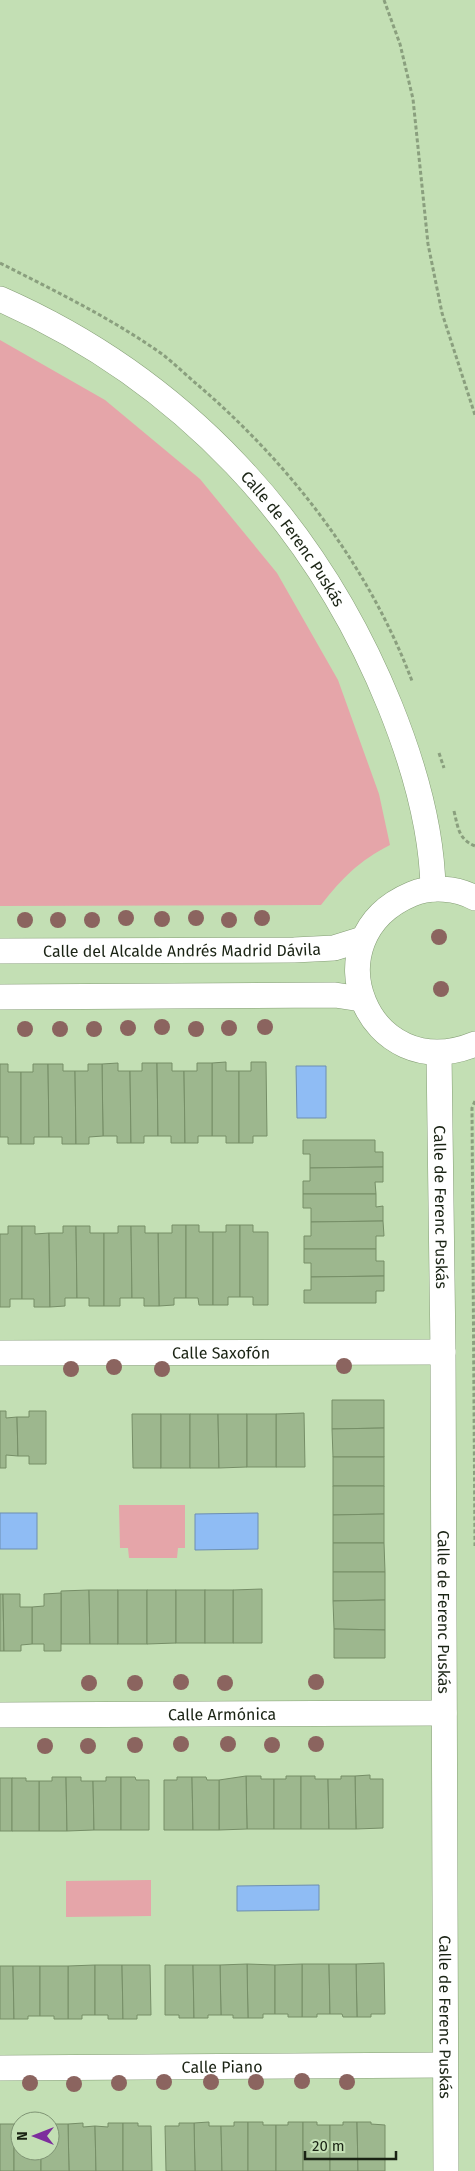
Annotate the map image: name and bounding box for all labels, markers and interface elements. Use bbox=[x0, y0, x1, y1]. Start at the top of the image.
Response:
street label: Calle de Ferenc Puskás bbox=[237, 467, 349, 610]
street label: Calle del Alcalde Andrés Madrid Dávila bbox=[43, 939, 321, 960]
street label: Calle de Ferenc Puskás bbox=[430, 1125, 452, 1289]
street label: Calle Saxofón bbox=[172, 1343, 270, 1362]
street label: Calle de Ferenc Puskás bbox=[434, 1530, 454, 1694]
street label: Calle Armónica bbox=[168, 1704, 276, 1724]
street label: Calle de Ferenc Puskás bbox=[436, 1935, 455, 2099]
street label: Calle Piano bbox=[181, 2057, 263, 2076]
north arrow bbox=[10, 2111, 60, 2161]
scale bar bbox=[305, 2128, 396, 2160]
text: N bbox=[14, 2131, 31, 2141]
text: 20 m bbox=[312, 2137, 345, 2155]

